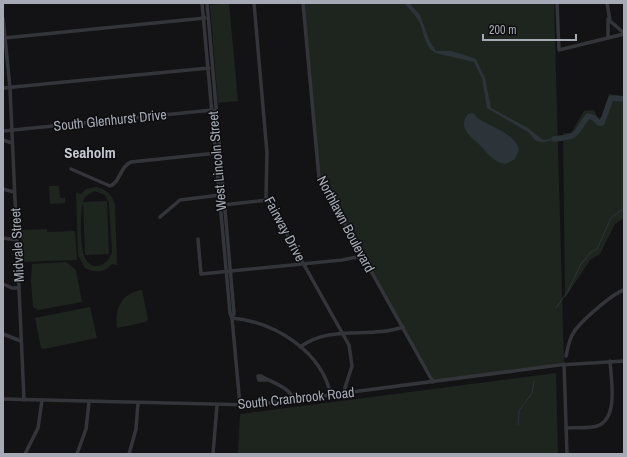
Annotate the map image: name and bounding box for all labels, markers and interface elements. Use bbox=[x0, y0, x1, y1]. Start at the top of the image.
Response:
scale bar bbox=[483, 16, 576, 42]
text: 200 m bbox=[489, 22, 516, 38]
street label: South Glenhurst Drive bbox=[53, 105, 167, 135]
street label: West Lincoln Street bbox=[204, 110, 230, 212]
district label: Seaholm bbox=[64, 142, 116, 163]
street label: Northlawn Boulevard bbox=[313, 173, 379, 275]
street label: Fairway Drive bbox=[260, 193, 310, 265]
street label: Midvale Street bbox=[6, 208, 28, 282]
street label: South Cranbrook Road bbox=[237, 383, 355, 413]

